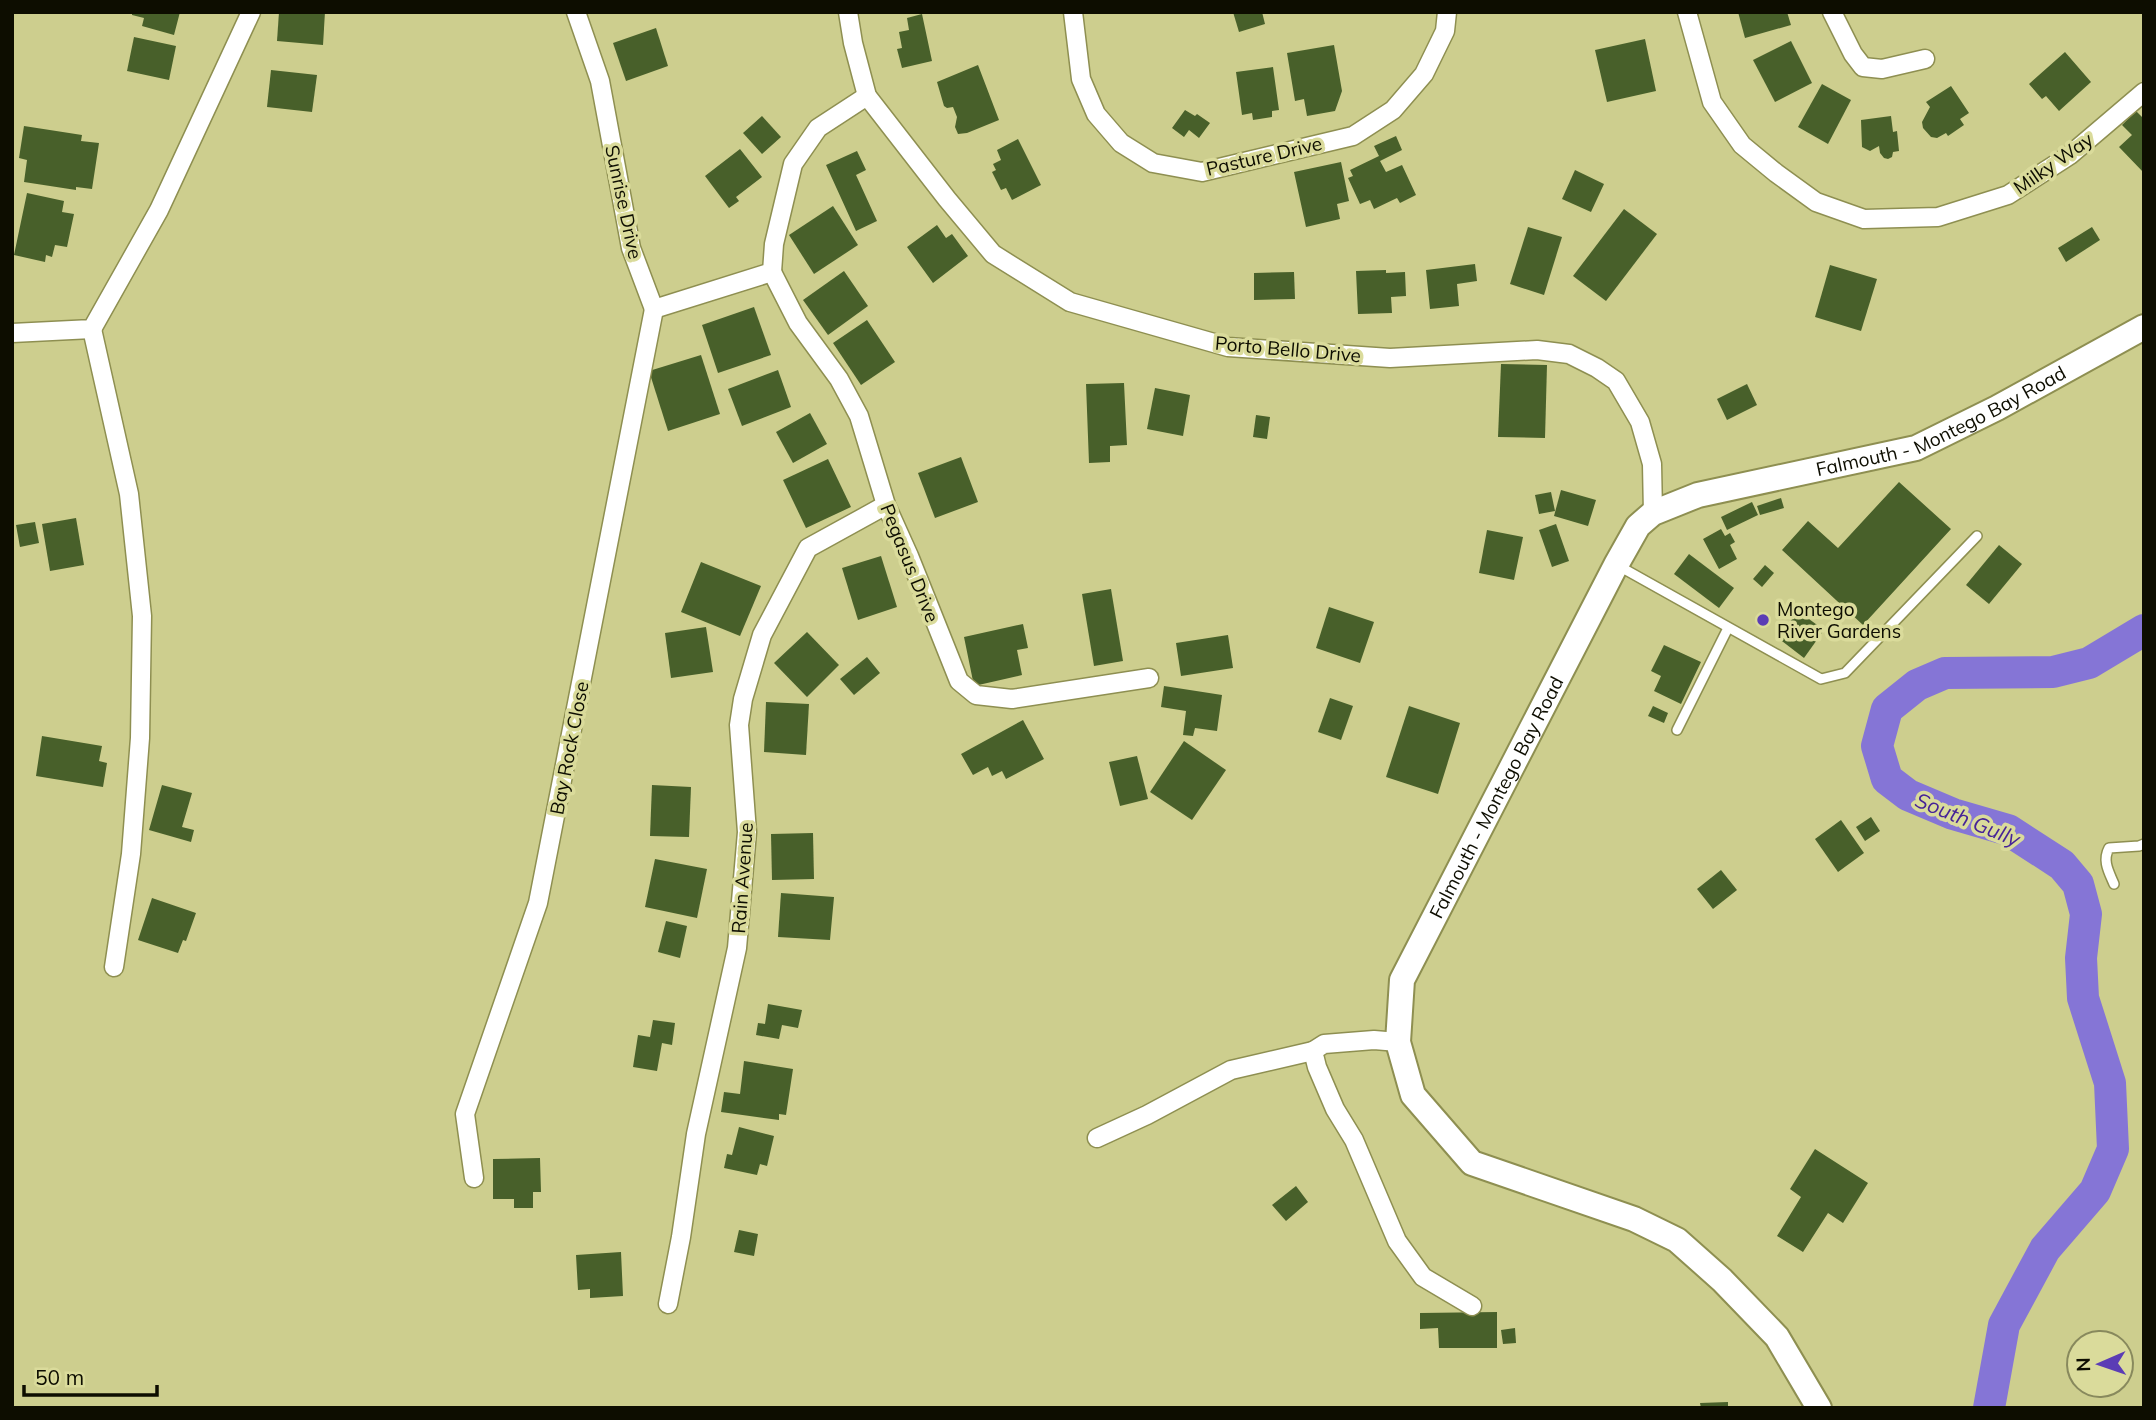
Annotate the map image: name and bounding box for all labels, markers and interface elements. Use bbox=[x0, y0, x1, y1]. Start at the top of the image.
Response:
street label: Milky Way bbox=[2009, 127, 2097, 199]
street label: Pasture Drive bbox=[1204, 131, 1324, 181]
street label: Sunrise Drive bbox=[600, 143, 648, 261]
street label: Porto Bello Drive bbox=[1214, 331, 1362, 367]
street label: Falmouth - Montego Bay Road bbox=[1814, 360, 2070, 481]
street label: Pegasus Drive bbox=[875, 500, 945, 626]
place label: Montego River Gardens bbox=[1777, 597, 1901, 643]
marker: Montego River Gardens bbox=[1755, 612, 1771, 628]
street label: Falmouth - Montego Bay Road bbox=[1424, 672, 1569, 922]
street label: Bay Rock Close bbox=[544, 679, 594, 817]
water label: South Gully bbox=[1912, 786, 2025, 852]
street label: Rain Avenue bbox=[726, 822, 758, 934]
north arrow bbox=[2065, 1329, 2135, 1399]
scale bar bbox=[24, 1354, 158, 1398]
text: N bbox=[2071, 1357, 2095, 1372]
text: 50 m bbox=[35, 1364, 84, 1390]

